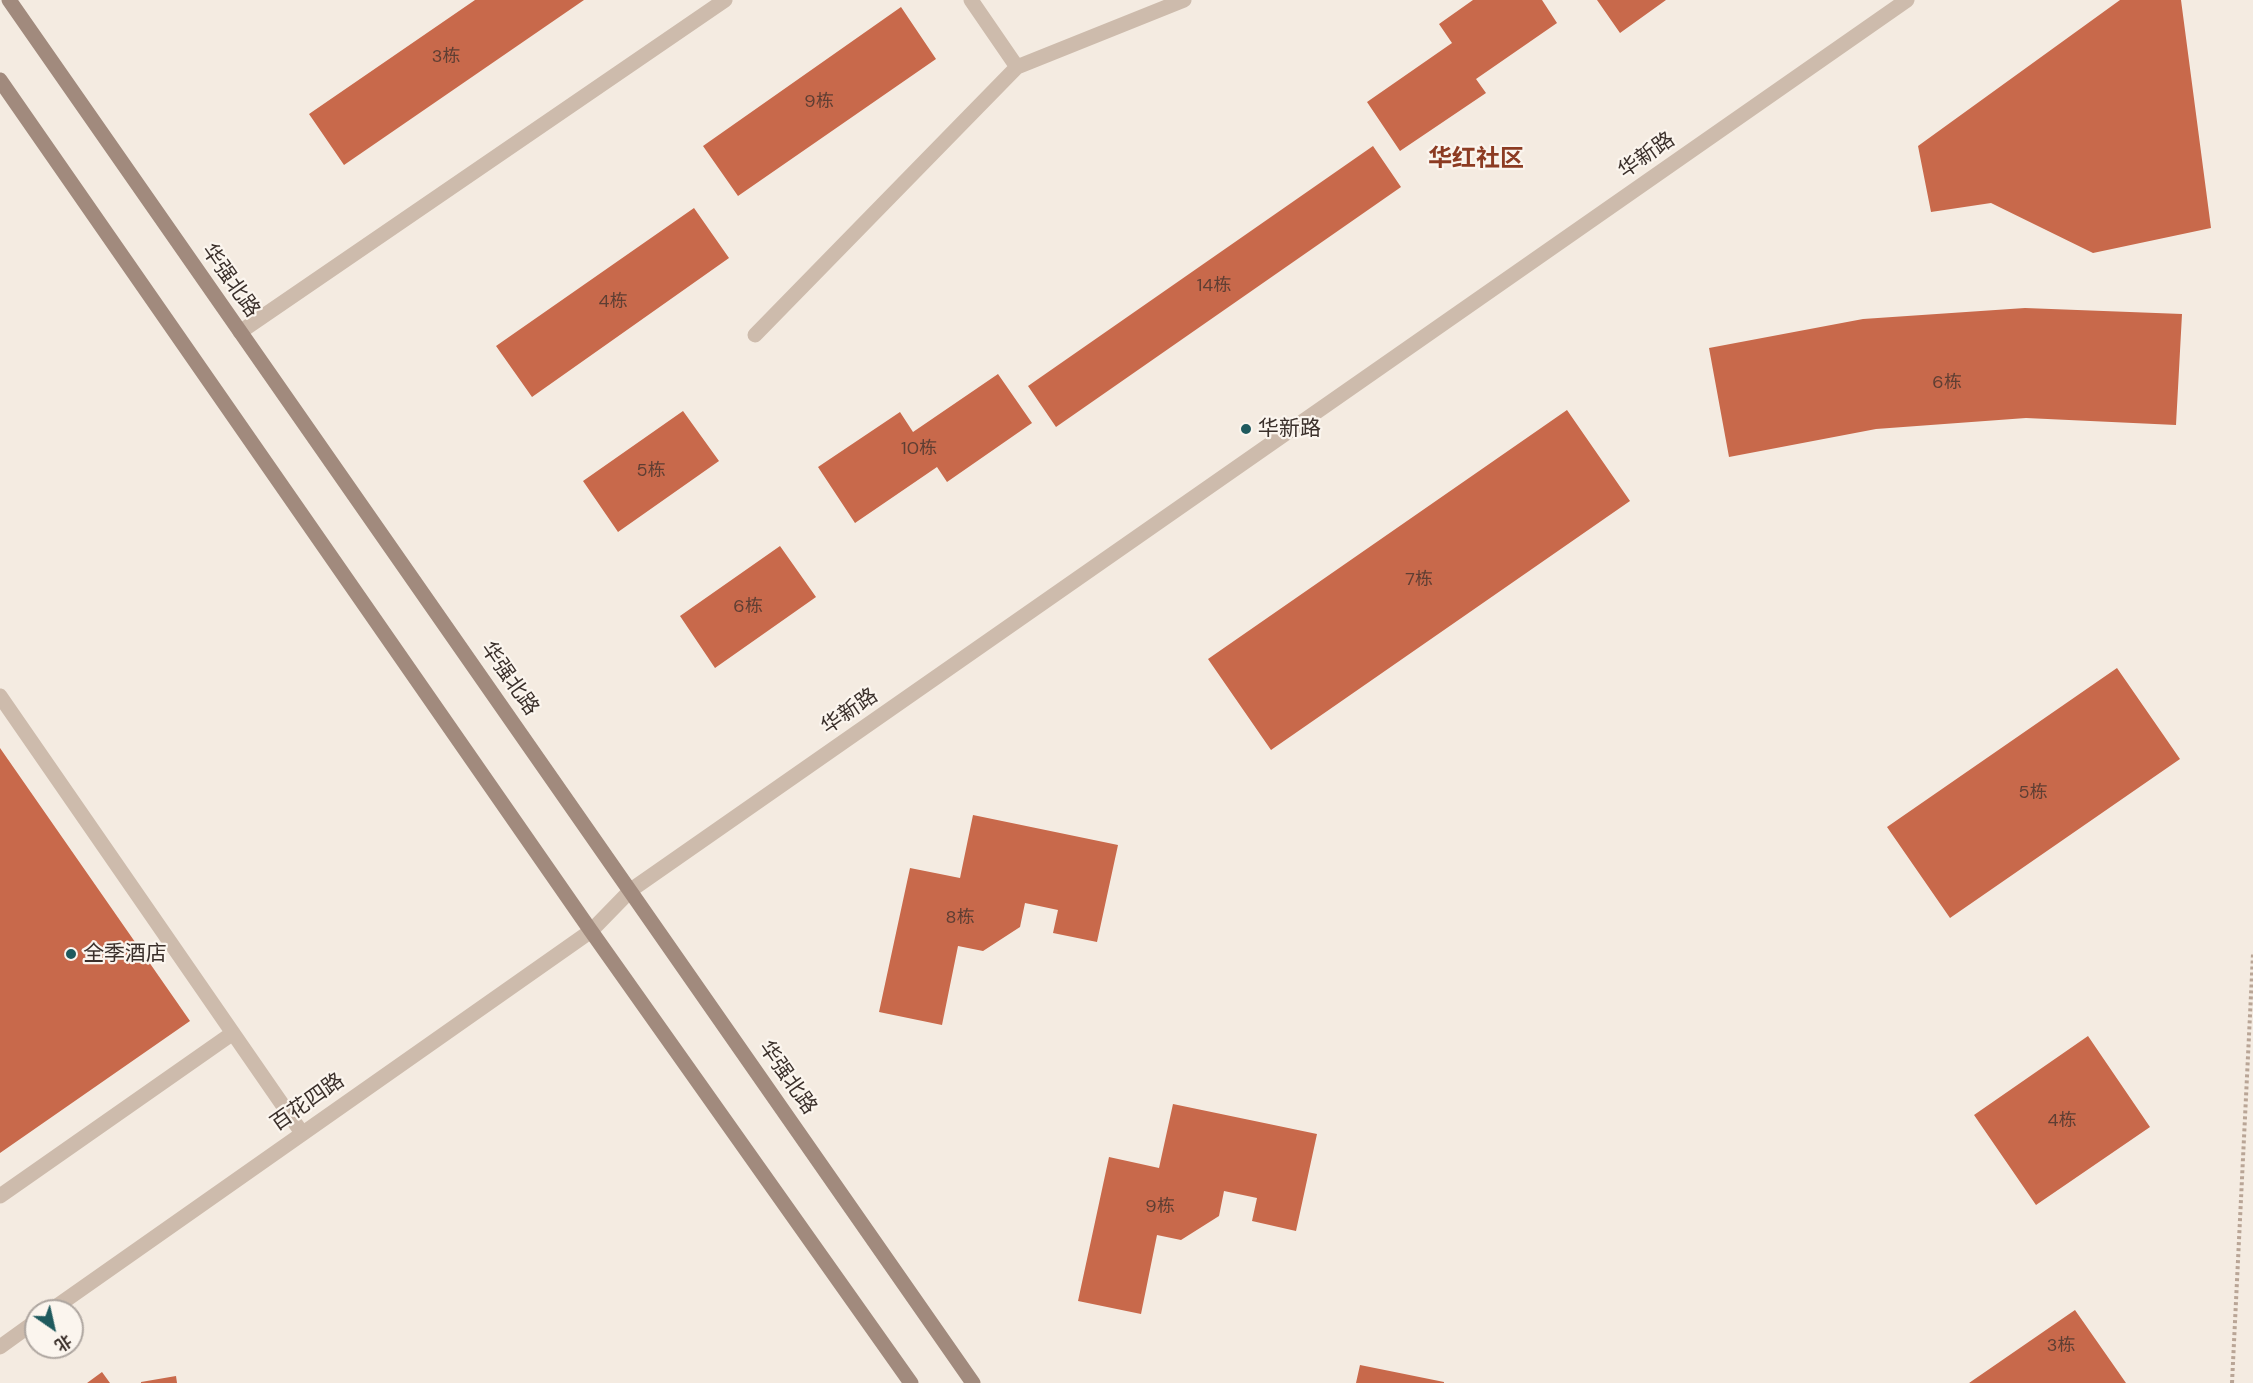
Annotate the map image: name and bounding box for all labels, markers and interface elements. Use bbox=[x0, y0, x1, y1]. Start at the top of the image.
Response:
house number: 3栋 bbox=[432, 46, 460, 68]
house number: 9栋 bbox=[804, 91, 834, 113]
street label: 华新路 bbox=[1614, 128, 1680, 184]
district label: 华红社区 bbox=[1428, 146, 1524, 174]
street label: 华强北路 bbox=[196, 239, 264, 323]
house number: 14栋 bbox=[1197, 275, 1231, 297]
house number: 4栋 bbox=[599, 291, 627, 313]
house number: 6栋 bbox=[1932, 372, 1962, 394]
place label: 华新路 bbox=[1258, 416, 1321, 442]
marker: 华新路 bbox=[1239, 422, 1253, 436]
house number: 10栋 bbox=[901, 438, 937, 460]
house number: 5栋 bbox=[637, 460, 665, 482]
house number: 7栋 bbox=[1405, 569, 1433, 591]
house number: 6栋 bbox=[733, 596, 763, 618]
street label: 华强北路 bbox=[475, 637, 543, 721]
street label: 华新路 bbox=[817, 684, 883, 740]
house number: 5栋 bbox=[2019, 782, 2047, 804]
house number: 8栋 bbox=[946, 907, 974, 929]
place label: 全季酒店 bbox=[83, 941, 167, 967]
marker: 全季酒店 bbox=[64, 947, 78, 961]
street label: 华强北路 bbox=[753, 1036, 821, 1120]
street label: 百花四路 bbox=[266, 1069, 350, 1137]
house number: 4栋 bbox=[2048, 1110, 2076, 1132]
house number: 9栋 bbox=[1145, 1196, 1175, 1218]
north arrow bbox=[24, 1299, 84, 1359]
text: 北 bbox=[51, 1329, 76, 1356]
house number: 3栋 bbox=[2047, 1335, 2075, 1357]

